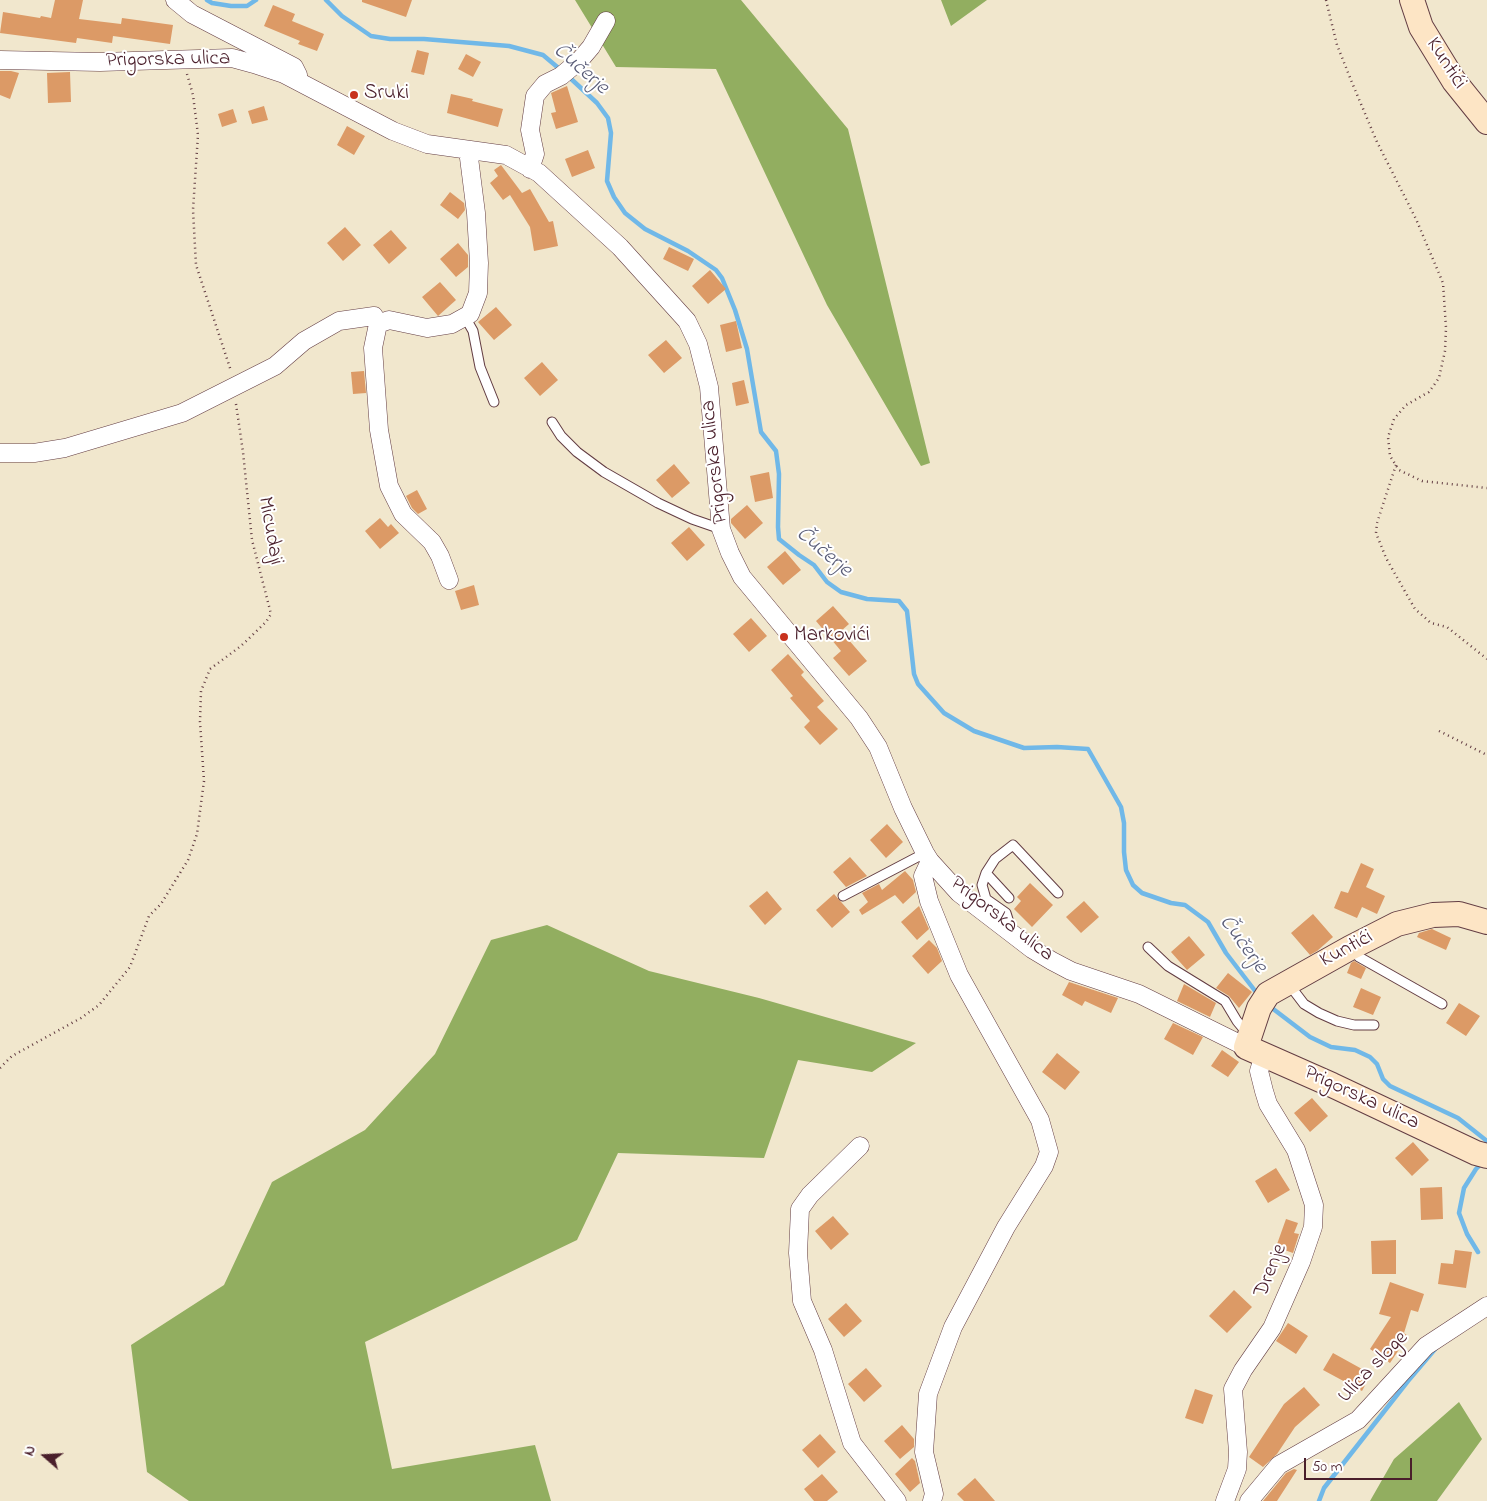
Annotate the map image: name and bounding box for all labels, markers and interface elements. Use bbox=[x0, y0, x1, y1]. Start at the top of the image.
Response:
street label: Kuntići bbox=[1419, 33, 1471, 95]
water label: Čučerje bbox=[547, 39, 613, 101]
street label: Prigorska ulica bbox=[106, 47, 230, 75]
place label: Sruki bbox=[364, 82, 409, 108]
marker: Sruki bbox=[348, 89, 360, 101]
street label: Prigorska ulica bbox=[697, 399, 735, 525]
street label: Micudaji bbox=[251, 495, 287, 567]
water label: Čučerje bbox=[790, 522, 856, 584]
place label: Markovići bbox=[794, 624, 870, 650]
marker: Markovići bbox=[778, 631, 790, 643]
street label: Prigorska ulica bbox=[944, 872, 1058, 968]
water label: Čučerje bbox=[1212, 911, 1272, 979]
street label: Kuntići bbox=[1316, 926, 1378, 974]
street label: Prigorska ulica bbox=[1299, 1061, 1423, 1137]
street label: Drenje bbox=[1250, 1241, 1294, 1301]
street label: Ulica sloge bbox=[1334, 1327, 1414, 1409]
north arrow bbox=[20, 1431, 70, 1481]
text: N bbox=[19, 1443, 42, 1459]
scale bar bbox=[1307, 1448, 1414, 1480]
text: 50 m bbox=[1312, 1456, 1342, 1478]

